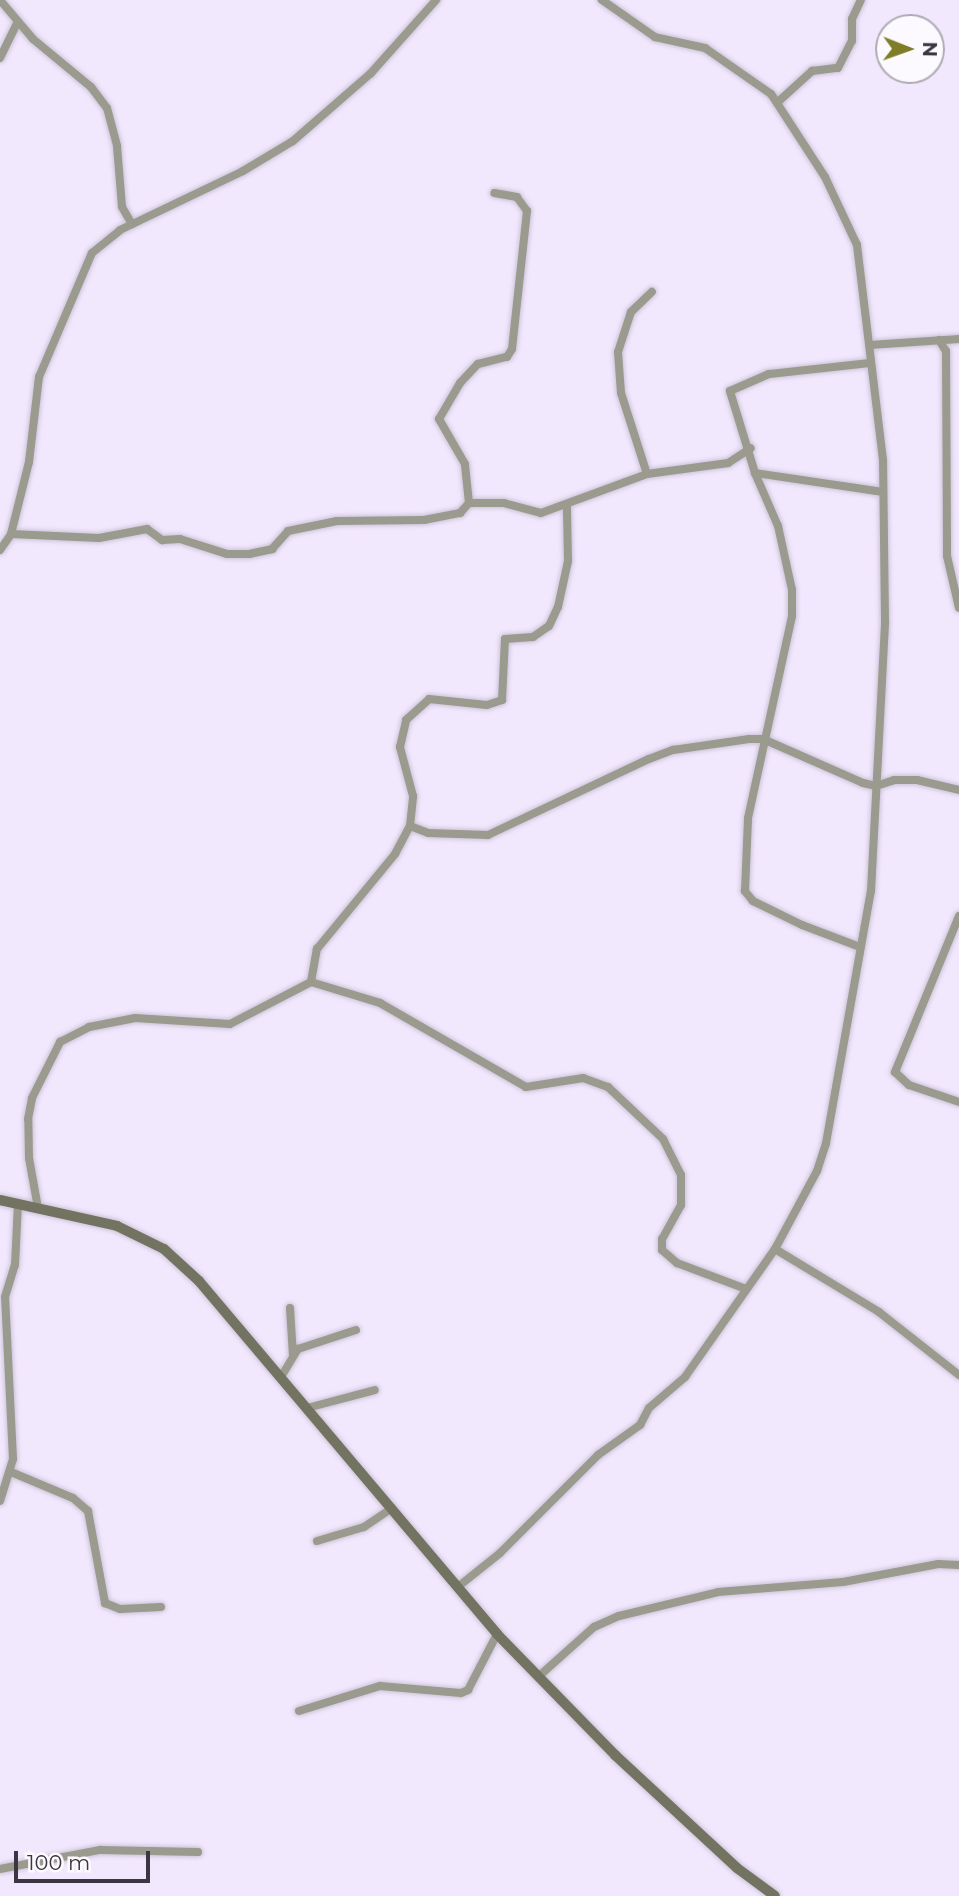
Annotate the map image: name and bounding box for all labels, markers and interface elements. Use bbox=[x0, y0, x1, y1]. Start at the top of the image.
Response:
north arrow bbox=[875, 14, 945, 84]
text: N bbox=[918, 41, 941, 57]
scale bar bbox=[18, 1836, 154, 1880]
text: 100 m bbox=[27, 1850, 90, 1875]

